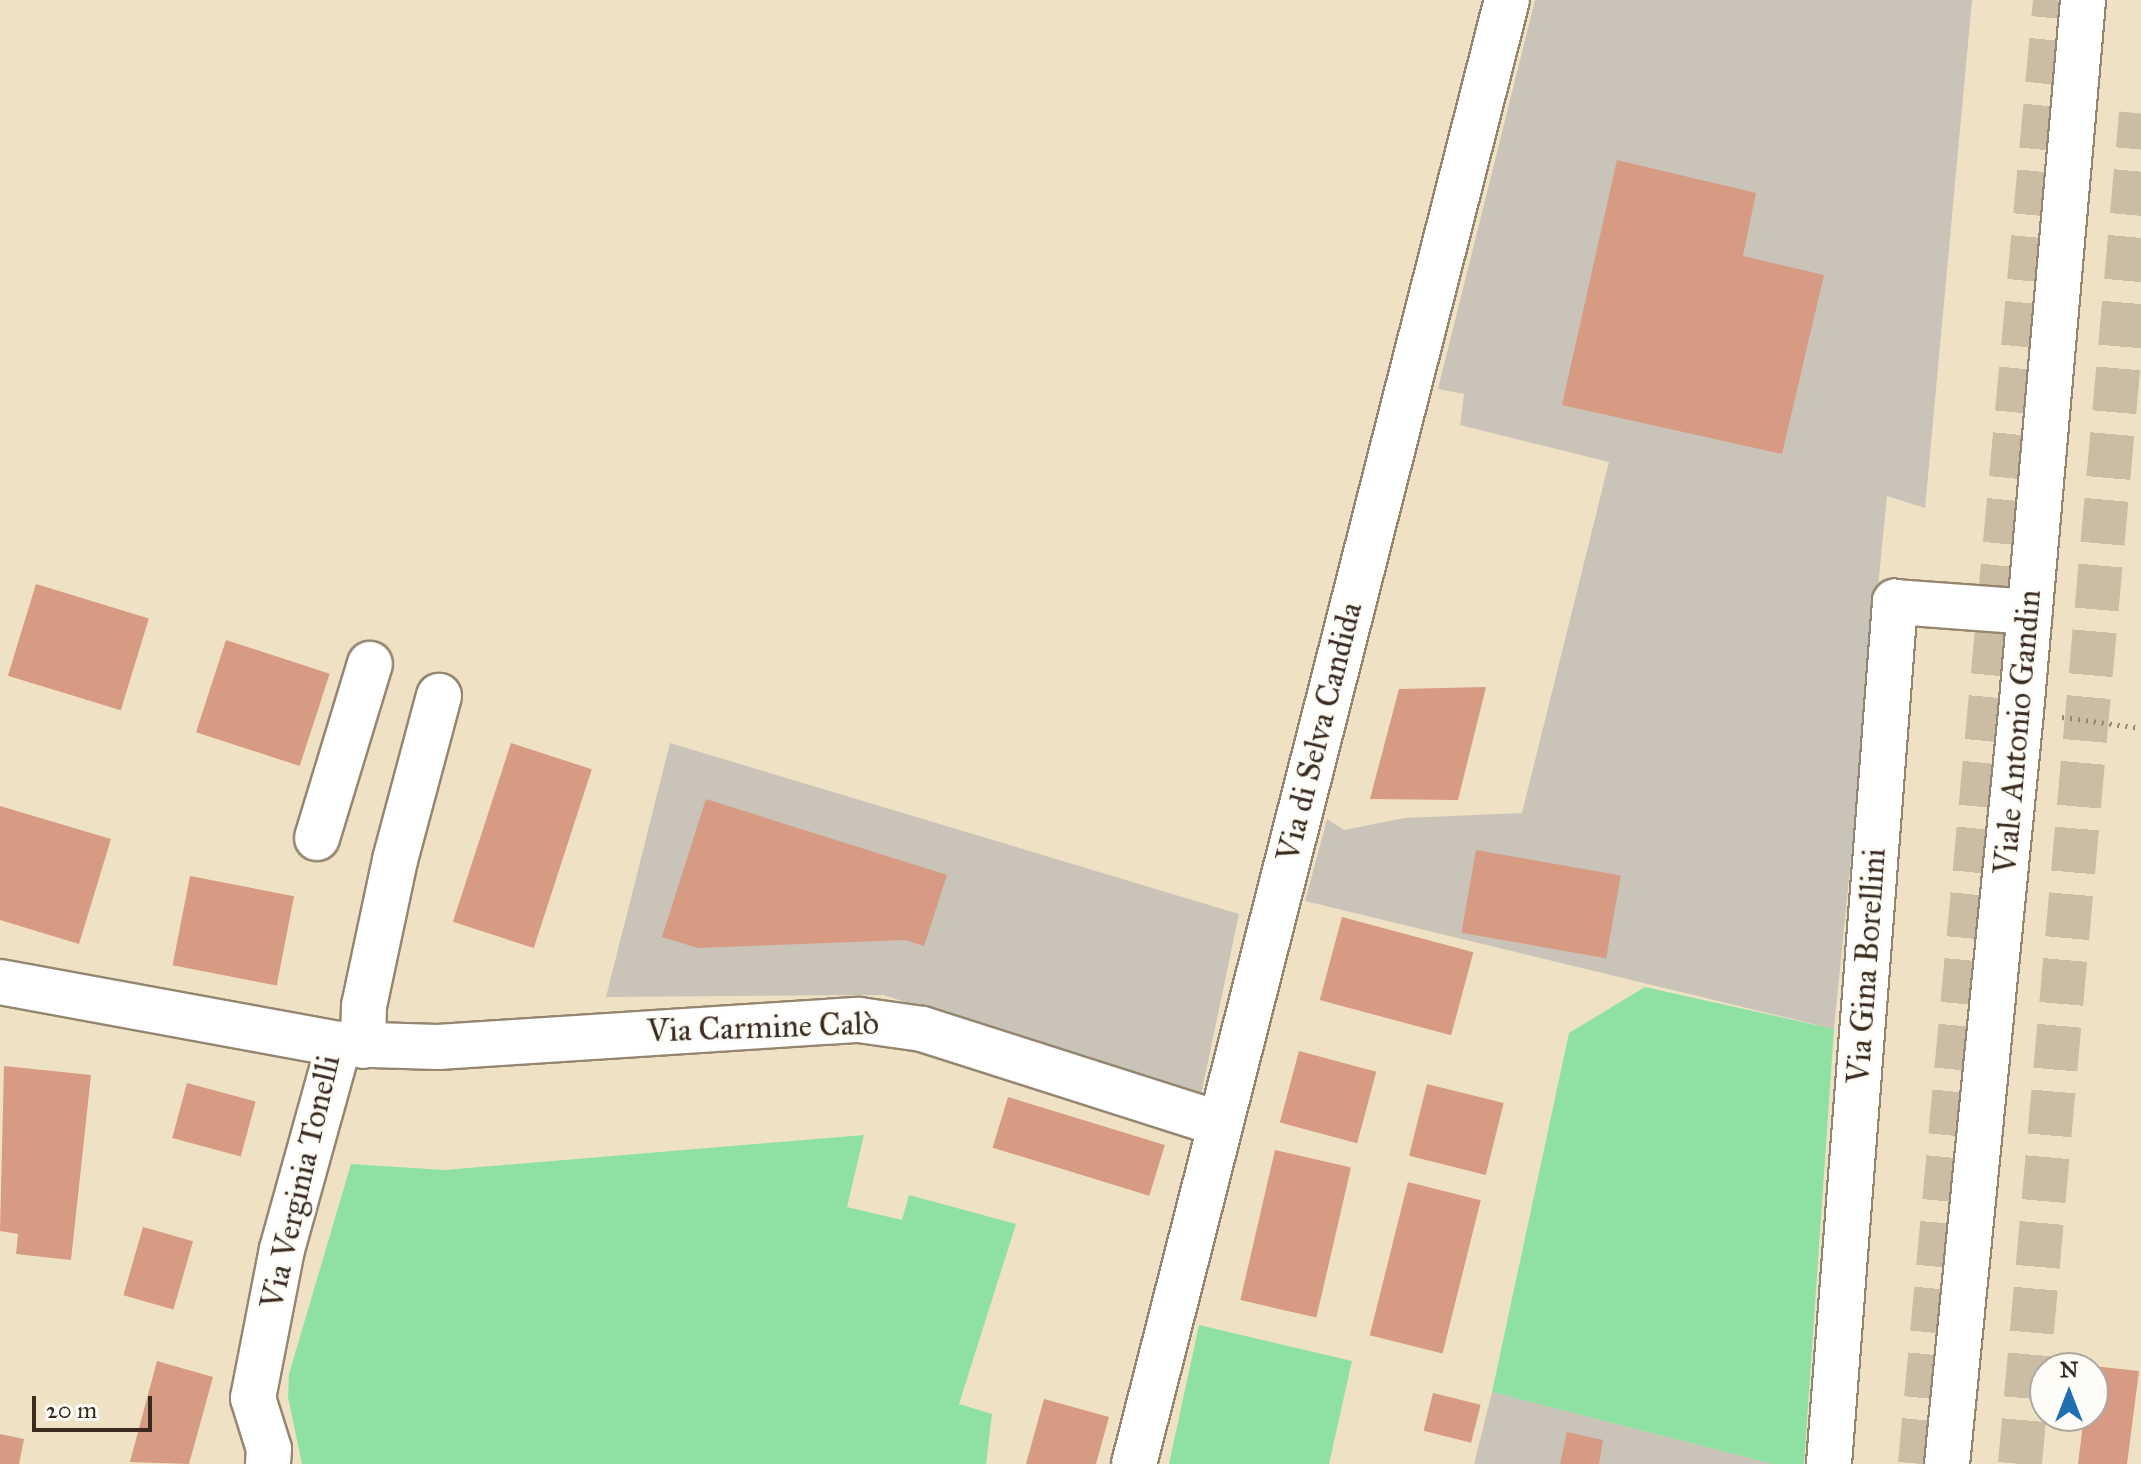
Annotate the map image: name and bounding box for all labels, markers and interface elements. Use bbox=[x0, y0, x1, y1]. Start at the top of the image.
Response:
street label: Viale Antonio Gandin bbox=[1986, 588, 2050, 876]
street label: Via di Selva Candida bbox=[1269, 598, 1371, 866]
street label: Via Gina Borellini bbox=[1840, 847, 1894, 1085]
street label: Via Carmine Calò bbox=[646, 1005, 880, 1051]
street label: Via Verginia Tonelli bbox=[253, 1051, 349, 1313]
north arrow bbox=[2029, 1352, 2109, 1432]
text: N bbox=[2060, 1356, 2078, 1383]
scale bar bbox=[36, 1380, 156, 1430]
text: 20 m bbox=[46, 1395, 97, 1425]

